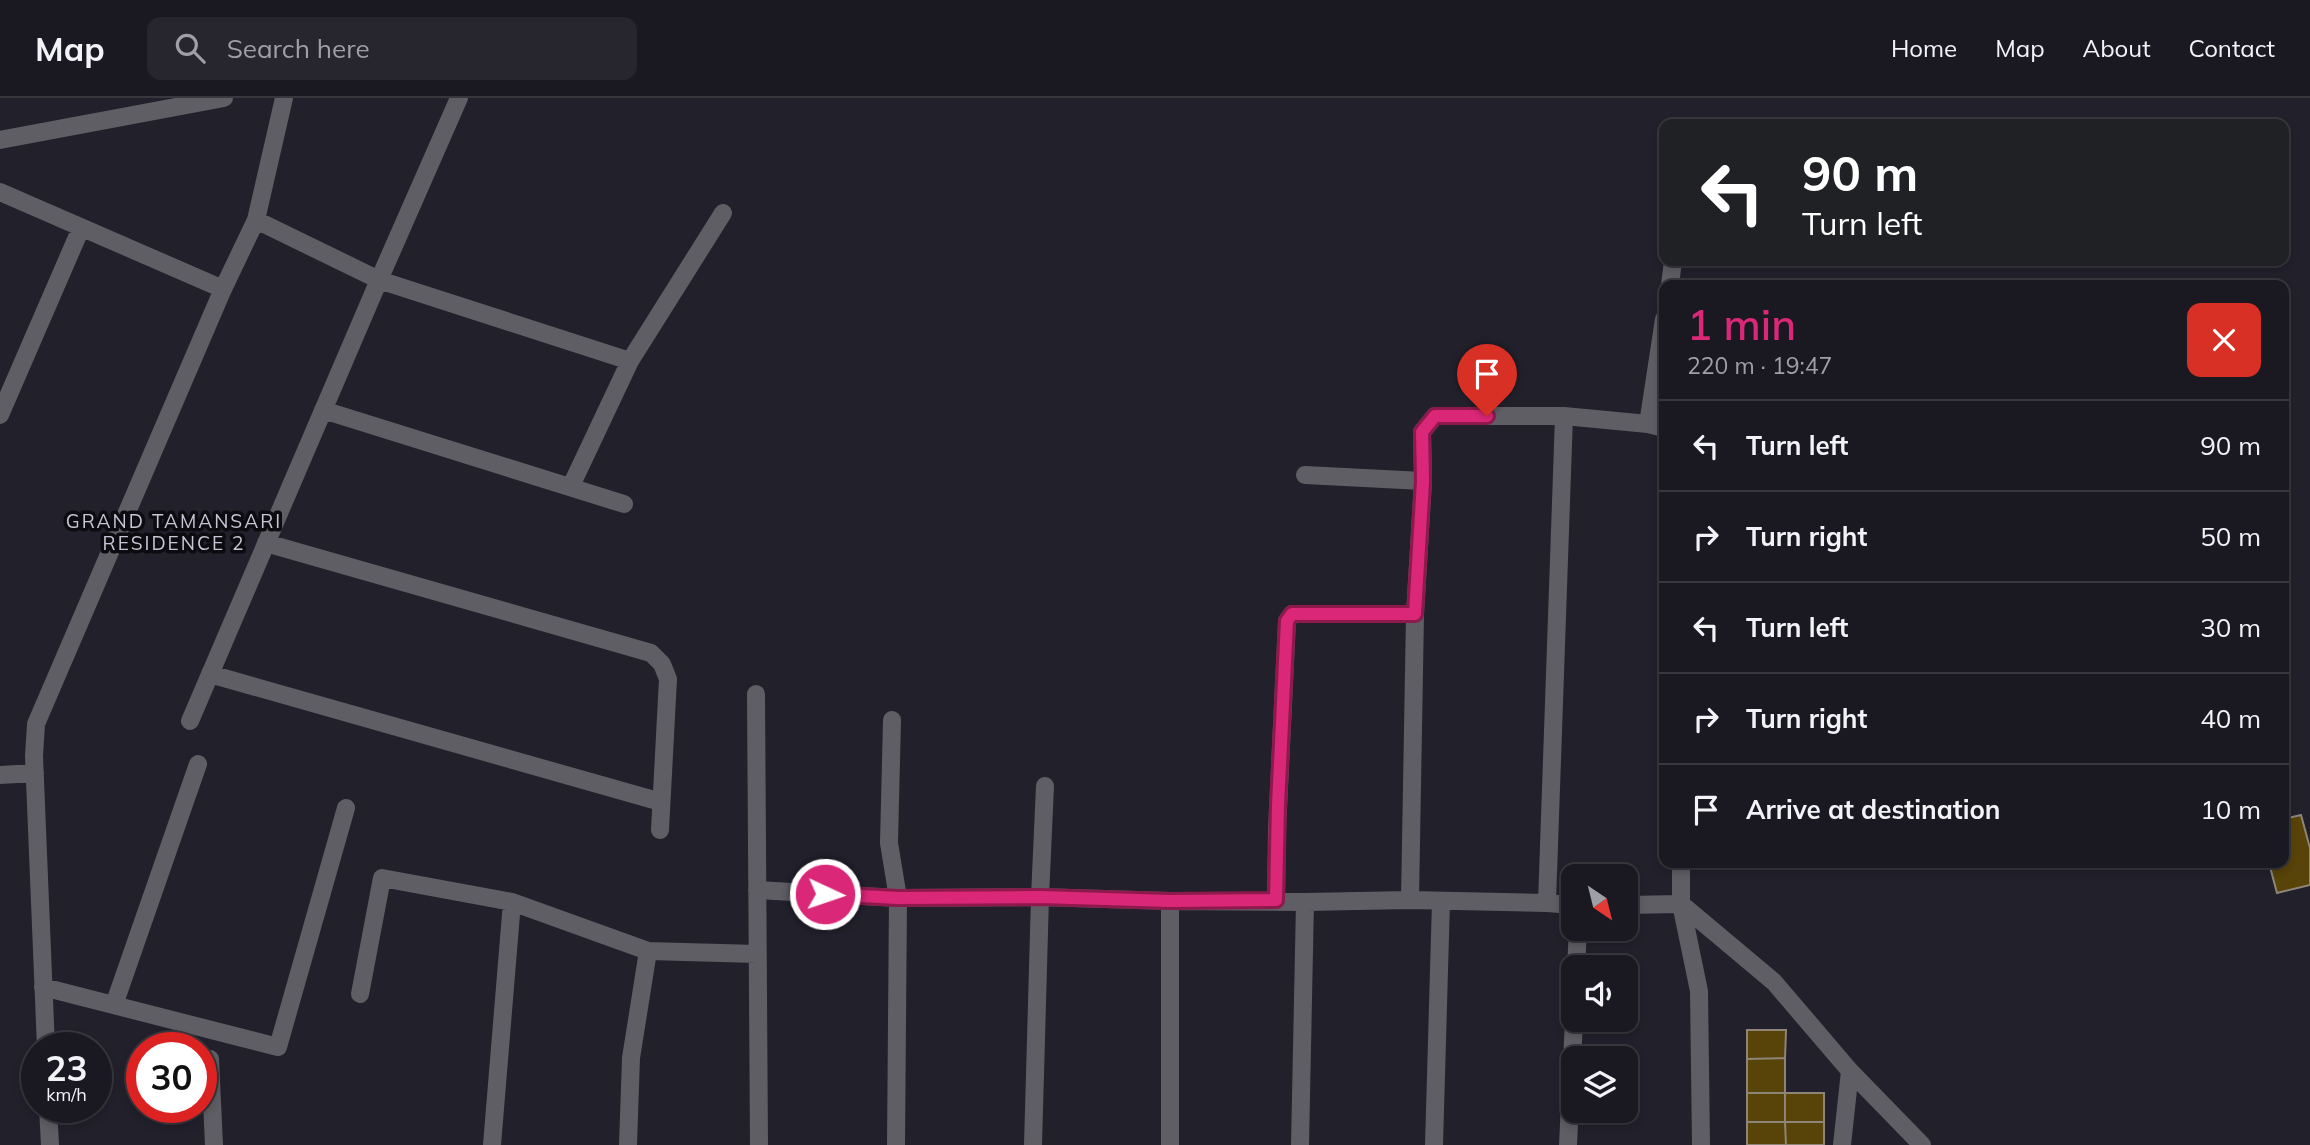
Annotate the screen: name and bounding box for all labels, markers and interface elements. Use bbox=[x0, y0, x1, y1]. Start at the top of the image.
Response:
search box bbox=[147, 17, 637, 80]
text: Map bbox=[35, 28, 105, 69]
icon: search bbox=[171, 29, 209, 67]
text: Search here bbox=[227, 32, 370, 65]
text: Home bbox=[1891, 33, 1957, 63]
text: Map bbox=[1995, 33, 2045, 63]
text: About bbox=[2083, 33, 2151, 63]
text: Contact bbox=[2189, 33, 2275, 63]
text: 90 m bbox=[1802, 142, 1918, 203]
icon: left bbox=[1687, 147, 1778, 238]
text: Turn left bbox=[1802, 203, 1922, 243]
text: 1 min bbox=[1687, 298, 1796, 351]
button: close bbox=[2187, 303, 2261, 377]
pin bbox=[1457, 344, 1517, 416]
text: 220 m · 19:47 bbox=[1687, 351, 1832, 380]
icon: arrive bbox=[1468, 355, 1506, 393]
icon: left bbox=[1687, 427, 1725, 465]
text: Turn left bbox=[1746, 429, 1848, 462]
text: 90 m bbox=[2200, 429, 2261, 462]
district label: GRAND TAMANSARI RESIDENCE 2 bbox=[66, 509, 282, 555]
icon: right bbox=[1687, 518, 1725, 556]
text: Turn right bbox=[1746, 520, 1867, 553]
text: 50 m bbox=[2200, 520, 2261, 553]
icon: left bbox=[1687, 609, 1725, 647]
text: Turn left bbox=[1746, 611, 1848, 644]
text: 30 m bbox=[2200, 611, 2261, 644]
icon: right bbox=[1687, 700, 1725, 738]
text: Turn right bbox=[1746, 702, 1867, 735]
text: 40 m bbox=[2200, 702, 2261, 735]
icon: arrive bbox=[1687, 791, 1725, 829]
text: Arrive at destination bbox=[1746, 793, 2001, 826]
text: 10 m bbox=[2200, 793, 2261, 826]
position arrow bbox=[788, 857, 862, 931]
north arrow bbox=[1561, 864, 1638, 942]
map controls bbox=[1561, 864, 1638, 1123]
button: sound bbox=[1561, 955, 1638, 1032]
speed limit sign: 30 bbox=[126, 1032, 217, 1123]
text: 23 bbox=[45, 1046, 88, 1090]
button: layers bbox=[1561, 1046, 1638, 1123]
text: km/h bbox=[46, 1083, 87, 1106]

